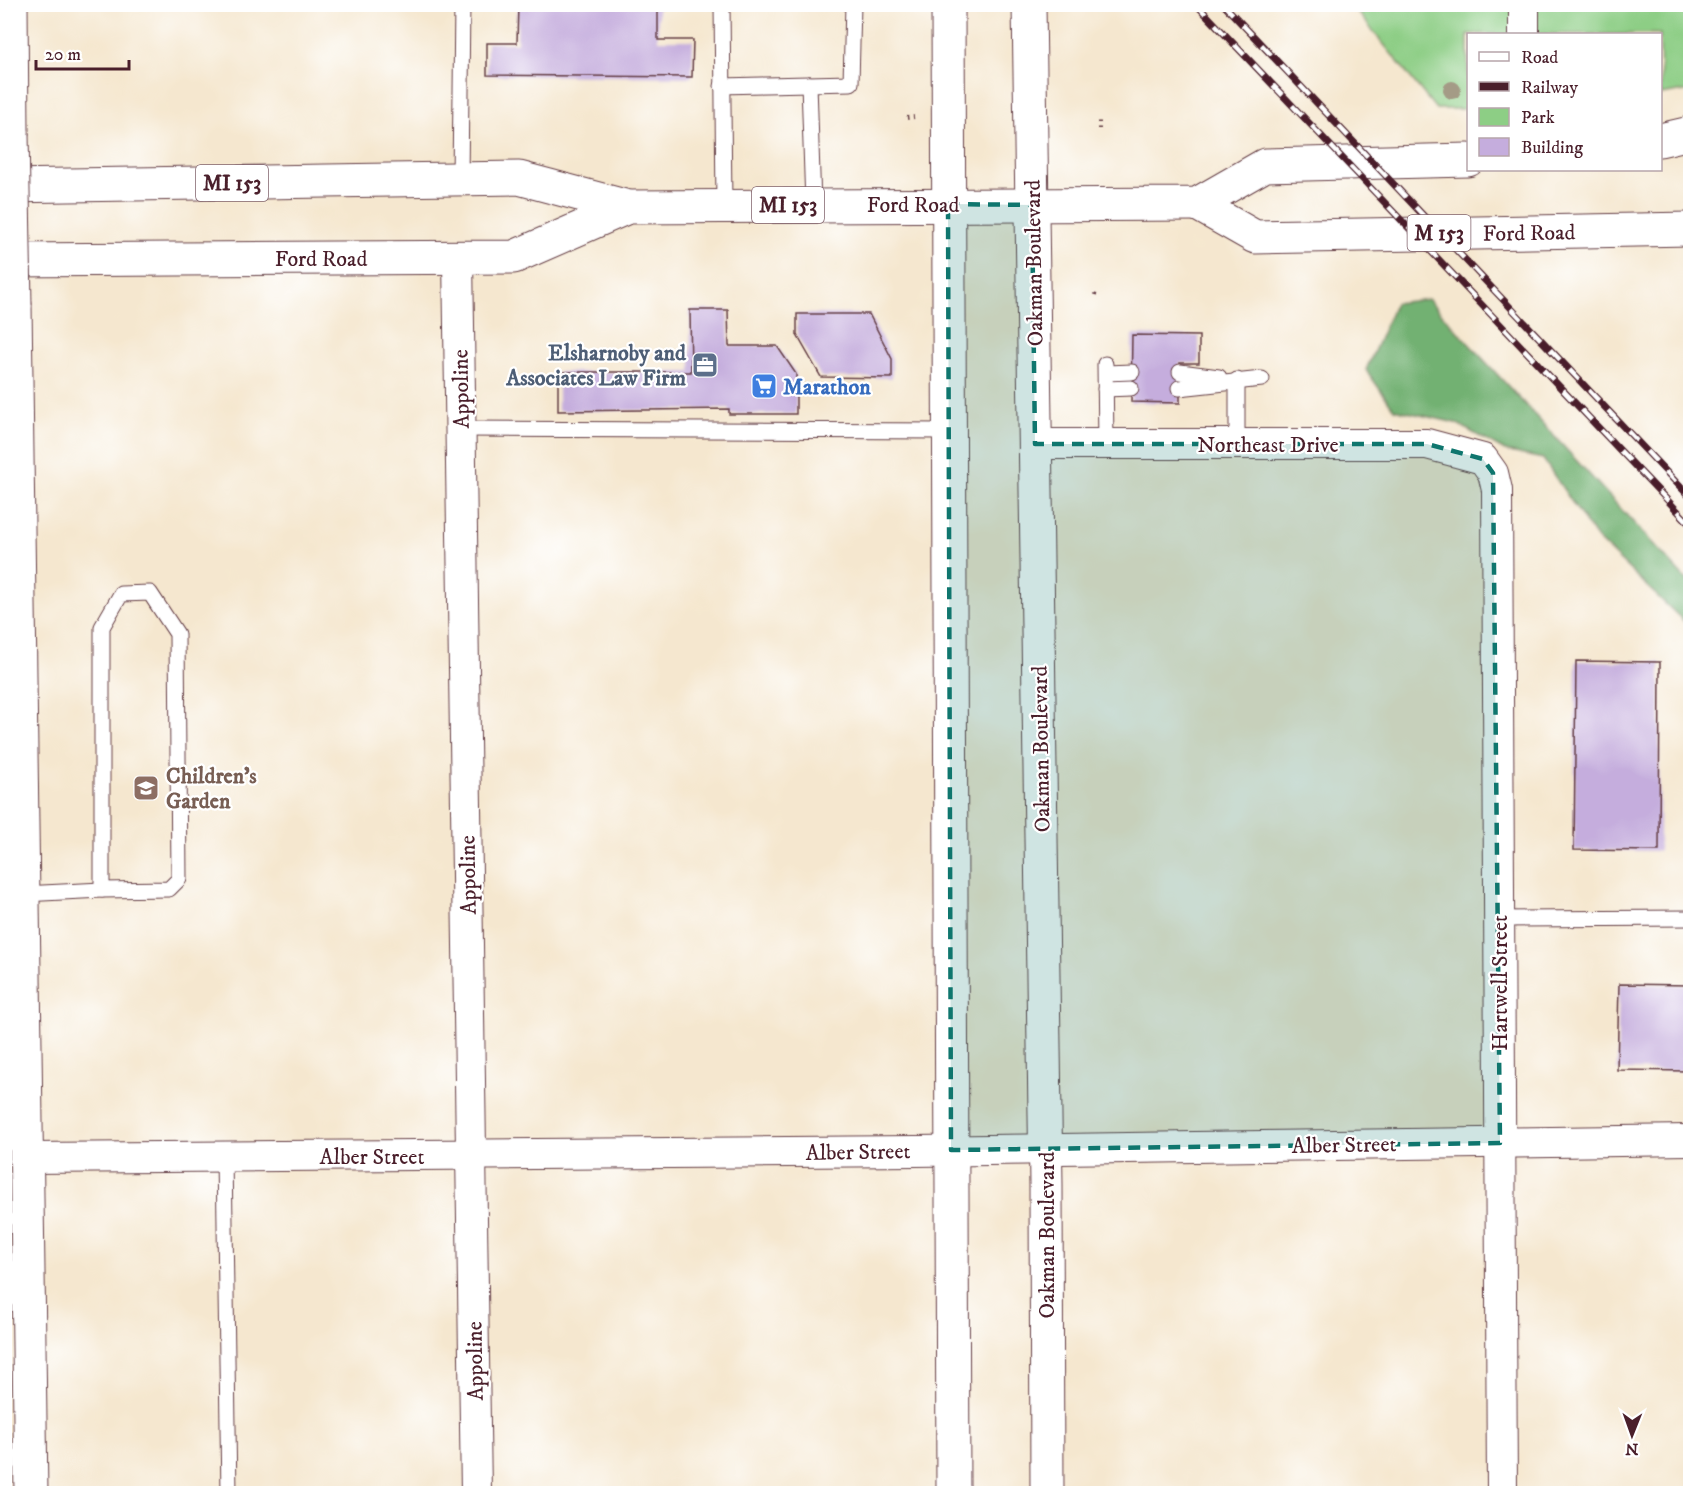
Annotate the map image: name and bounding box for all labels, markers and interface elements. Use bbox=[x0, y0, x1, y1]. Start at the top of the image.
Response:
scale bar bbox=[36, 33, 129, 71]
legend bbox=[1467, 33, 1662, 171]
text: 20 m bbox=[45, 44, 81, 66]
text: Road bbox=[1521, 47, 1558, 69]
text: Railway bbox=[1521, 77, 1579, 99]
text: Park bbox=[1521, 107, 1555, 129]
text: Building bbox=[1521, 137, 1583, 159]
road number: MI 153 bbox=[196, 165, 268, 201]
street label: Oakman Boulevard bbox=[1020, 179, 1049, 347]
road number: MI 153 bbox=[752, 187, 824, 223]
street label: Ford Road bbox=[867, 192, 959, 219]
road number: M 153 bbox=[1408, 215, 1470, 251]
street label: Ford Road bbox=[1482, 219, 1576, 248]
street label: Ford Road bbox=[275, 246, 367, 273]
place label: Elsharnoby and Associates Law Firm bbox=[505, 340, 687, 392]
street label: Appoline bbox=[447, 349, 476, 429]
office icon: Elsharnoby and Associates Law Firm bbox=[690, 350, 720, 380]
supermarket icon: Marathon bbox=[749, 371, 779, 401]
place label: Marathon bbox=[783, 374, 871, 401]
street label: Northeast Drive bbox=[1197, 432, 1339, 459]
street label: Oakman Boulevard bbox=[1027, 665, 1056, 833]
place label: Children's Garden bbox=[166, 763, 257, 815]
school or university icon: Children's Garden bbox=[131, 773, 161, 803]
street label: Appoline bbox=[454, 835, 483, 915]
street label: Hartwell Street bbox=[1487, 915, 1514, 1051]
street label: Alber Street bbox=[1291, 1131, 1397, 1160]
street label: Alber Street bbox=[805, 1138, 911, 1167]
street label: Alber Street bbox=[320, 1144, 424, 1171]
street label: Oakman Boulevard bbox=[1034, 1152, 1061, 1318]
street label: Appoline bbox=[461, 1321, 490, 1401]
north arrow bbox=[1602, 1405, 1662, 1465]
text: N bbox=[1625, 1439, 1638, 1459]

